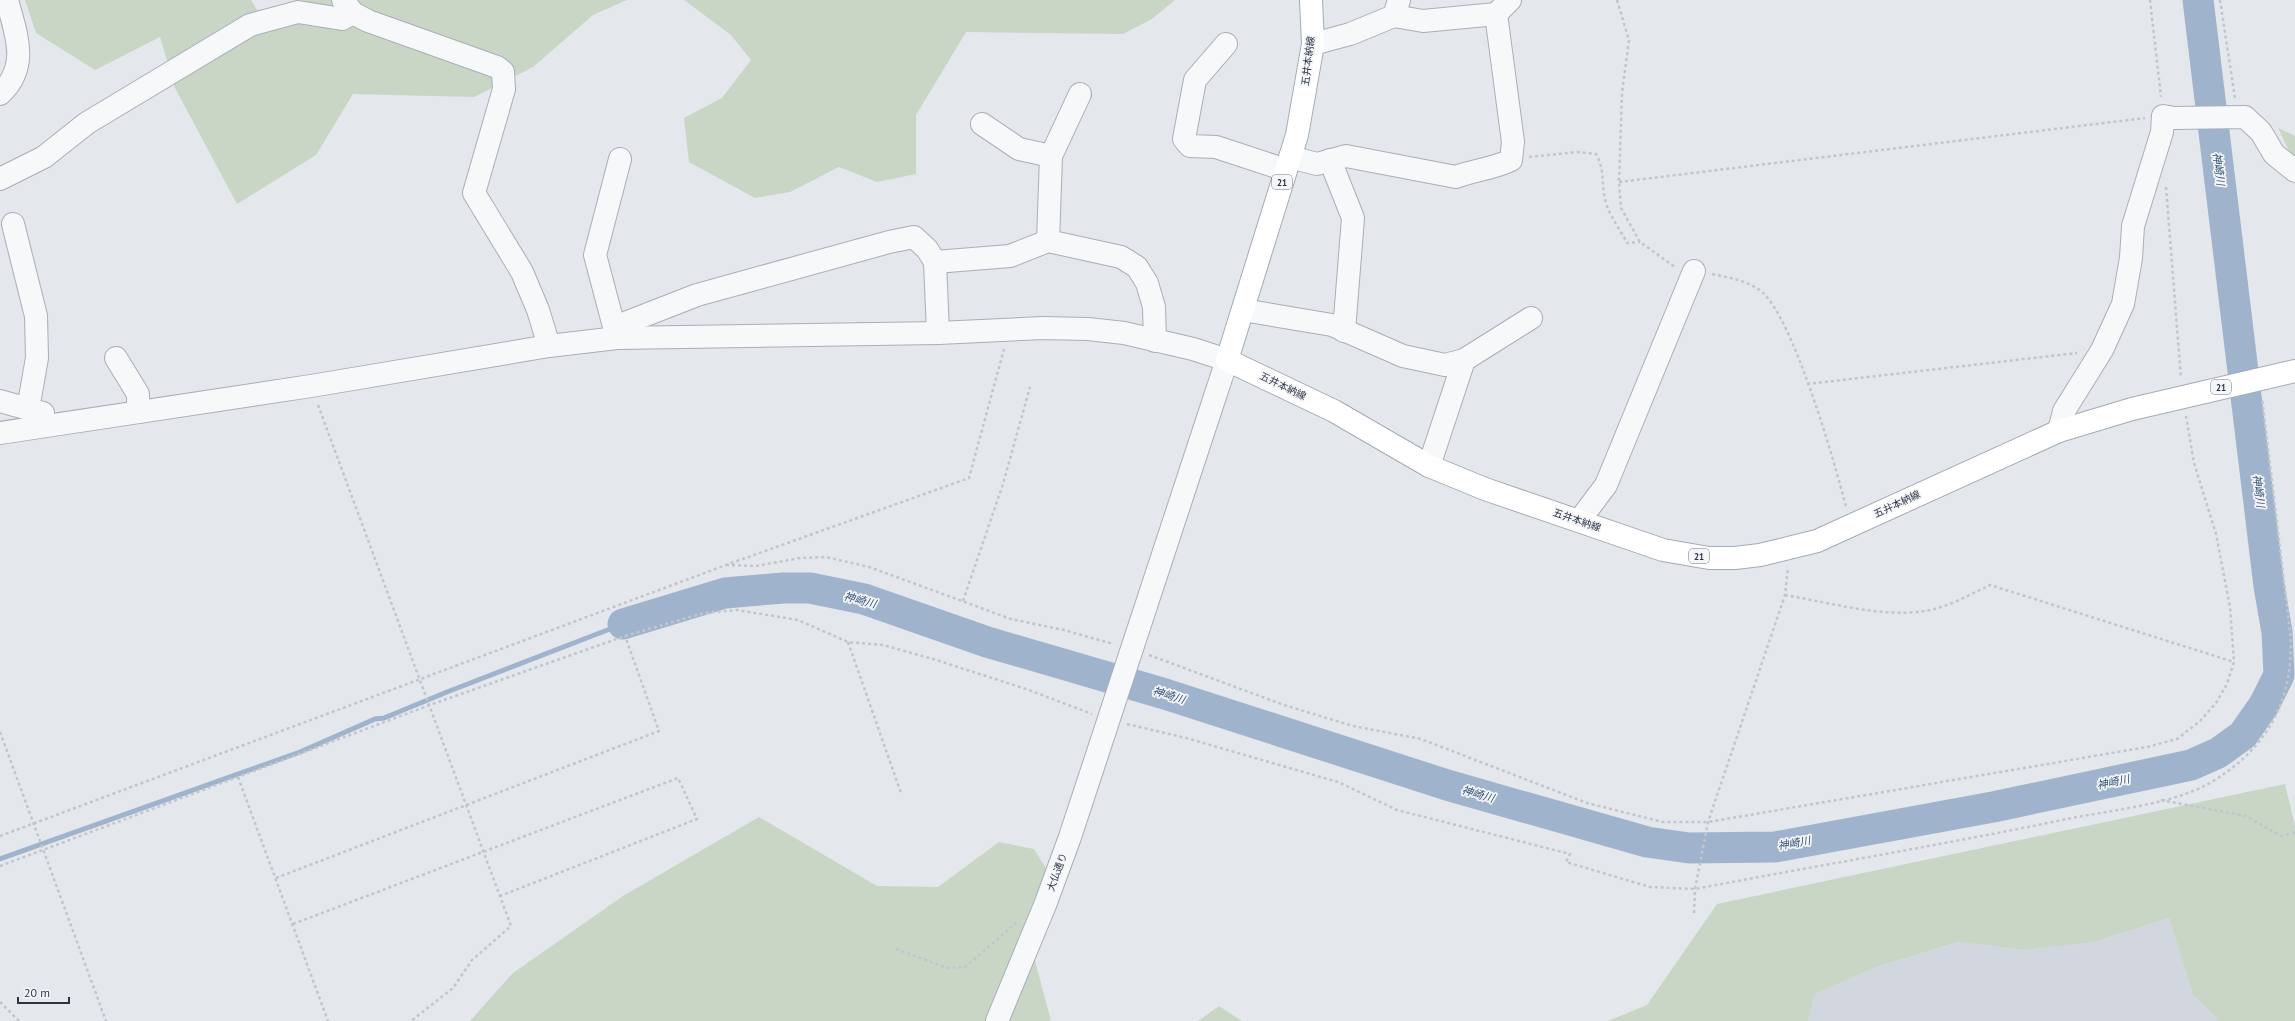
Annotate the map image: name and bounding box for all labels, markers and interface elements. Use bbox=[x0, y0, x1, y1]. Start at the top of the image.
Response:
street label: 五井本納線 bbox=[1299, 35, 1317, 87]
water label: 神崎川 bbox=[2210, 152, 2228, 187]
road number: 21 bbox=[1272, 175, 1292, 189]
street label: 五井本納線 bbox=[1258, 369, 1308, 403]
road number: 21 bbox=[2211, 380, 2231, 394]
water label: 神崎川 bbox=[2250, 474, 2268, 509]
street label: 五井本納線 bbox=[1872, 488, 1922, 520]
street label: 五井本納線 bbox=[1551, 506, 1603, 534]
road number: 21 bbox=[1689, 549, 1709, 563]
water label: 神崎川 bbox=[842, 589, 879, 611]
water label: 神崎川 bbox=[1151, 683, 1188, 707]
water label: 神崎川 bbox=[2095, 772, 2132, 792]
water label: 神崎川 bbox=[1460, 783, 1497, 806]
water label: 神崎川 bbox=[1777, 833, 1812, 853]
street label: 大仏通り bbox=[1044, 851, 1070, 893]
scale bar bbox=[18, 979, 69, 1005]
text: 20 m bbox=[24, 985, 50, 1000]

